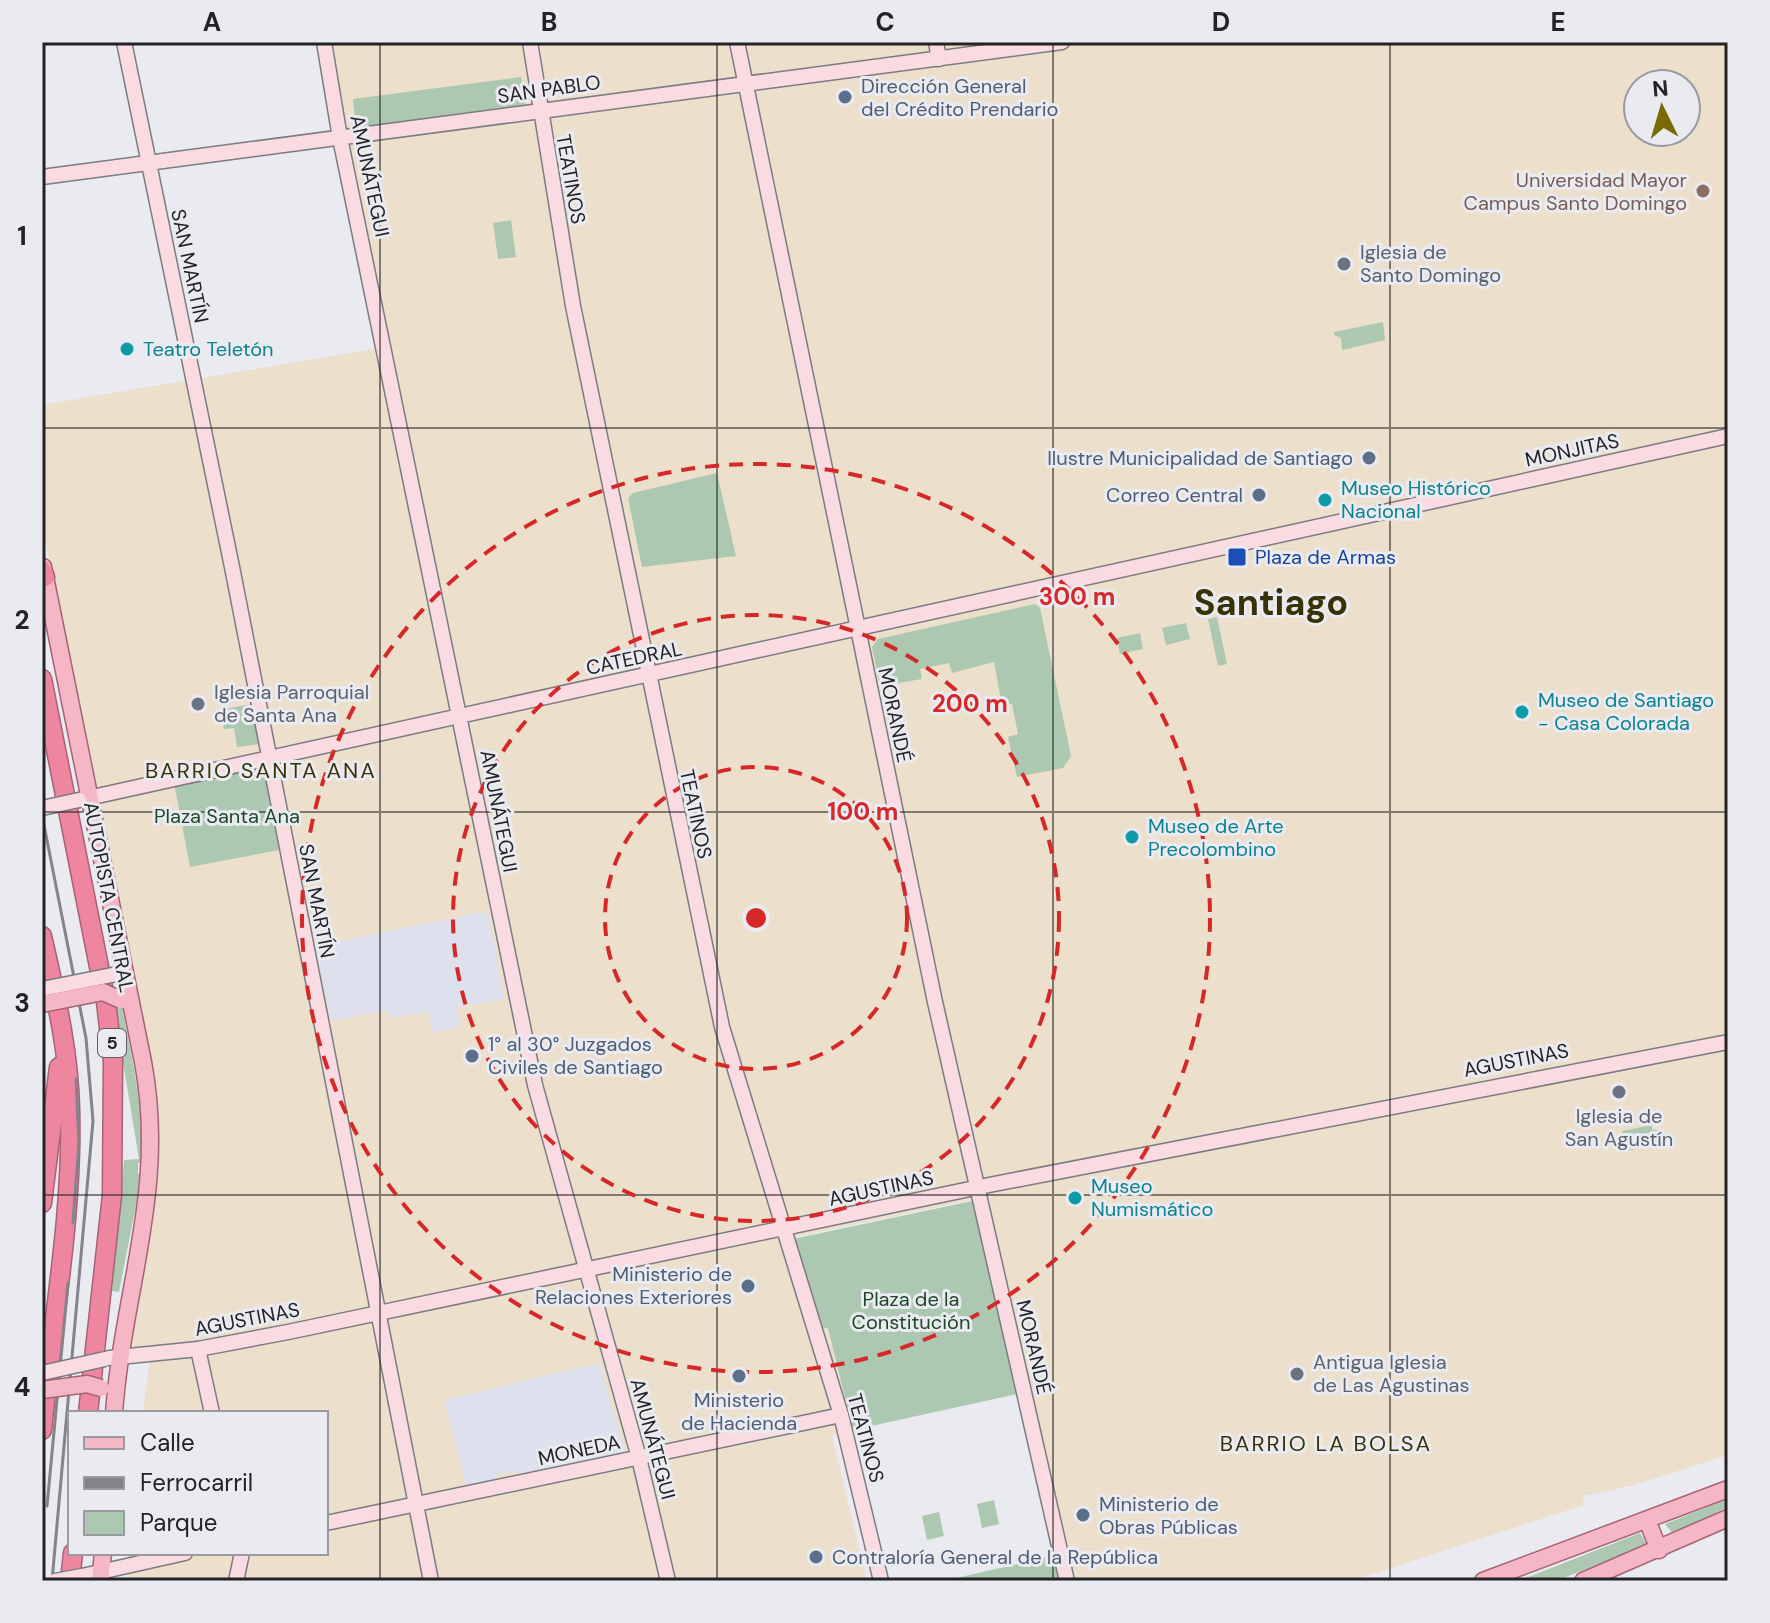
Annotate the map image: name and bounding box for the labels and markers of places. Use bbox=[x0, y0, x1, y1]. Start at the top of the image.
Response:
place label: Dirección General del Crédito Prendario bbox=[861, 73, 1058, 122]
marker: Dirección General del Crédito Prendario bbox=[836, 88, 854, 106]
place label: Universidad Mayor Campus Santo Domingo bbox=[1464, 167, 1687, 216]
marker: Universidad Mayor Campus Santo Domingo bbox=[1694, 182, 1712, 200]
place label: Iglesia de Santo Domingo bbox=[1360, 239, 1501, 288]
marker: Iglesia de Santo Domingo bbox=[1335, 255, 1353, 273]
place label: Teatro Teletón bbox=[143, 336, 274, 362]
marker: Teatro Teletón bbox=[118, 340, 136, 358]
place label: Ilustre Municipalidad de Santiago bbox=[1047, 445, 1353, 471]
marker: Ilustre Municipalidad de Santiago bbox=[1360, 449, 1378, 467]
place label: Museo Histórico Nacional bbox=[1341, 475, 1491, 524]
place label: Correo Central bbox=[1106, 482, 1243, 508]
marker: Correo Central bbox=[1250, 486, 1268, 504]
marker: Museo Histórico Nacional bbox=[1316, 491, 1334, 509]
place label: Plaza de Armas bbox=[1255, 544, 1396, 570]
marker: Plaza de Armas bbox=[1226, 546, 1248, 568]
place label: Iglesia Parroquial de Santa Ana bbox=[214, 679, 369, 728]
place label: Museo de Santiago - Casa Colorada bbox=[1538, 687, 1714, 736]
marker: Iglesia Parroquial de Santa Ana bbox=[189, 695, 207, 713]
marker: Museo de Santiago - Casa Colorada bbox=[1513, 703, 1531, 721]
place label: Museo de Arte Precolombino bbox=[1148, 813, 1284, 862]
marker: Museo de Arte Precolombino bbox=[1123, 828, 1141, 846]
centre of rings bbox=[742, 904, 770, 932]
place label: 1° al 30° Juzgados Civiles de Santiago bbox=[488, 1031, 663, 1080]
marker: 1° al 30° Juzgados Civiles de Santiago bbox=[463, 1047, 481, 1065]
marker: Iglesia de San Agustín bbox=[1610, 1083, 1628, 1101]
place label: Iglesia de San Agustín bbox=[1565, 1103, 1673, 1152]
place label: Museo Numismático bbox=[1091, 1173, 1213, 1222]
marker: Museo Numismático bbox=[1066, 1189, 1084, 1207]
place label: Ministerio de Relaciones Exteriores bbox=[535, 1261, 732, 1310]
marker: Ministerio de Relaciones Exteriores bbox=[739, 1277, 757, 1295]
place label: Antigua Iglesia de Las Agustinas bbox=[1313, 1349, 1470, 1398]
marker: Antigua Iglesia de Las Agustinas bbox=[1288, 1365, 1306, 1383]
marker: Ministerio de Hacienda bbox=[730, 1367, 748, 1385]
place label: Ministerio de Hacienda bbox=[681, 1387, 797, 1436]
place label: Ministerio de Obras Públicas bbox=[1099, 1491, 1238, 1540]
marker: Ministerio de Obras Públicas bbox=[1074, 1506, 1092, 1524]
place label: Contraloría General de la República bbox=[832, 1544, 1158, 1570]
marker: Contraloría General de la República bbox=[807, 1548, 825, 1566]

